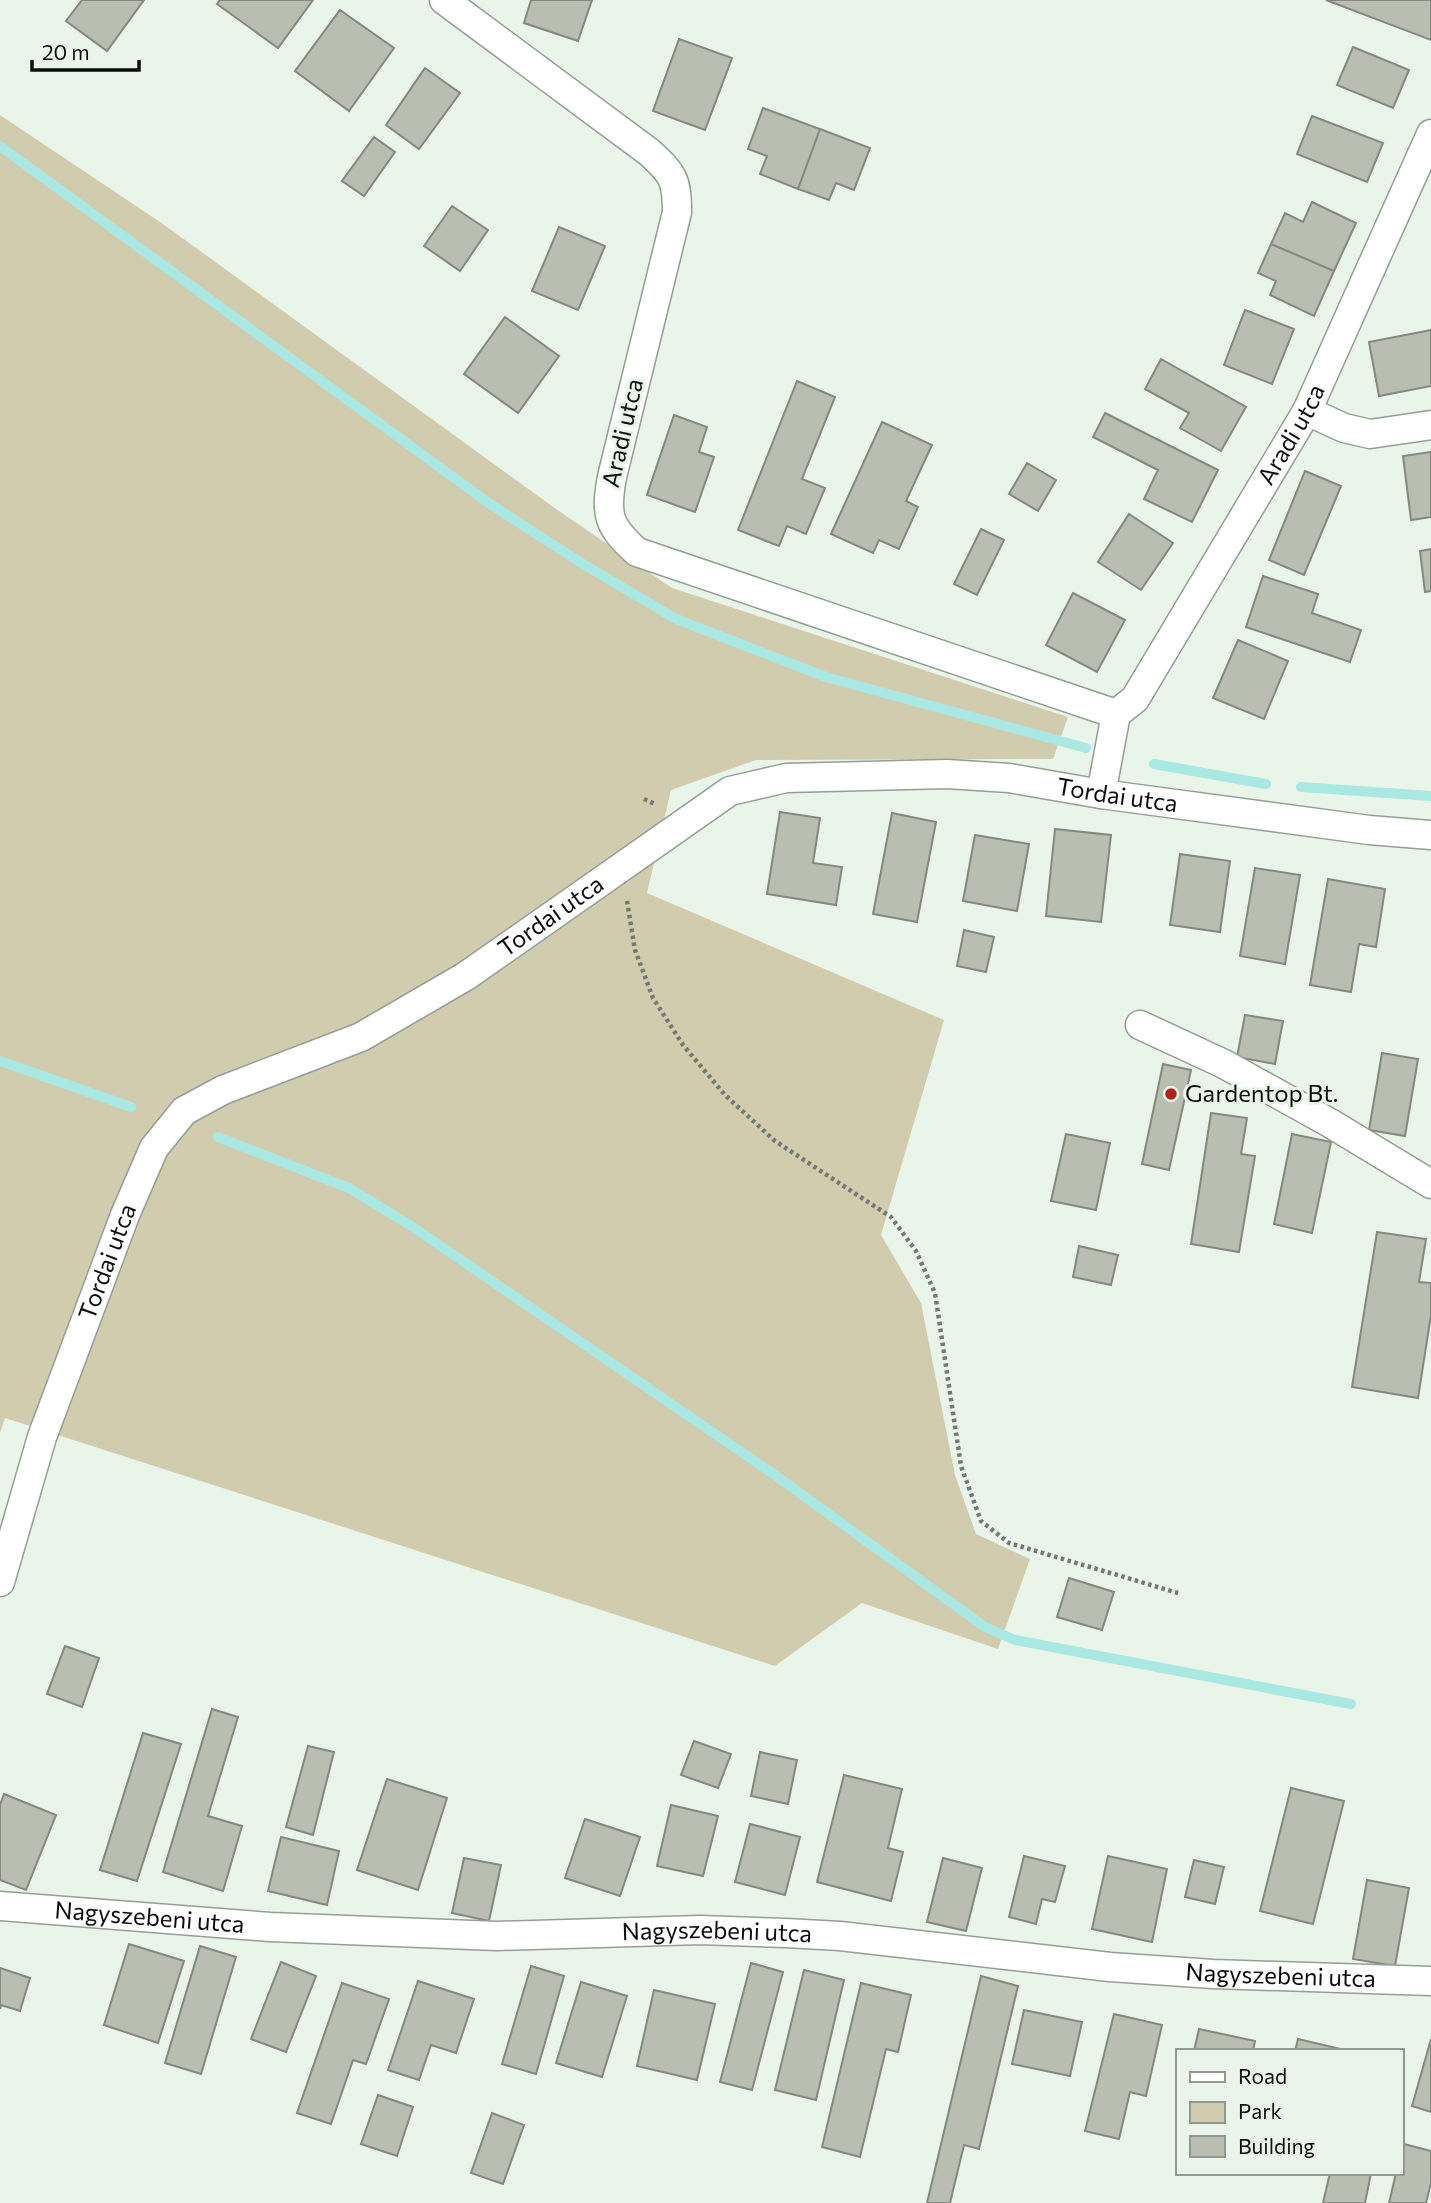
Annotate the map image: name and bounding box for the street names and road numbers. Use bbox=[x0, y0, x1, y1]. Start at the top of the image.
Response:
street label: Aradi utca bbox=[595, 376, 648, 490]
street label: Aradi utca bbox=[1251, 380, 1330, 489]
street label: Tordai utca bbox=[1055, 771, 1180, 817]
street label: Tordai utca bbox=[492, 868, 608, 962]
street label: Tordai utca bbox=[71, 1199, 141, 1323]
street label: Nagyszebeni utca bbox=[54, 1894, 246, 1938]
street label: Nagyszebeni utca bbox=[621, 1914, 813, 1947]
street label: Nagyszebeni utca bbox=[1185, 1956, 1376, 1992]

